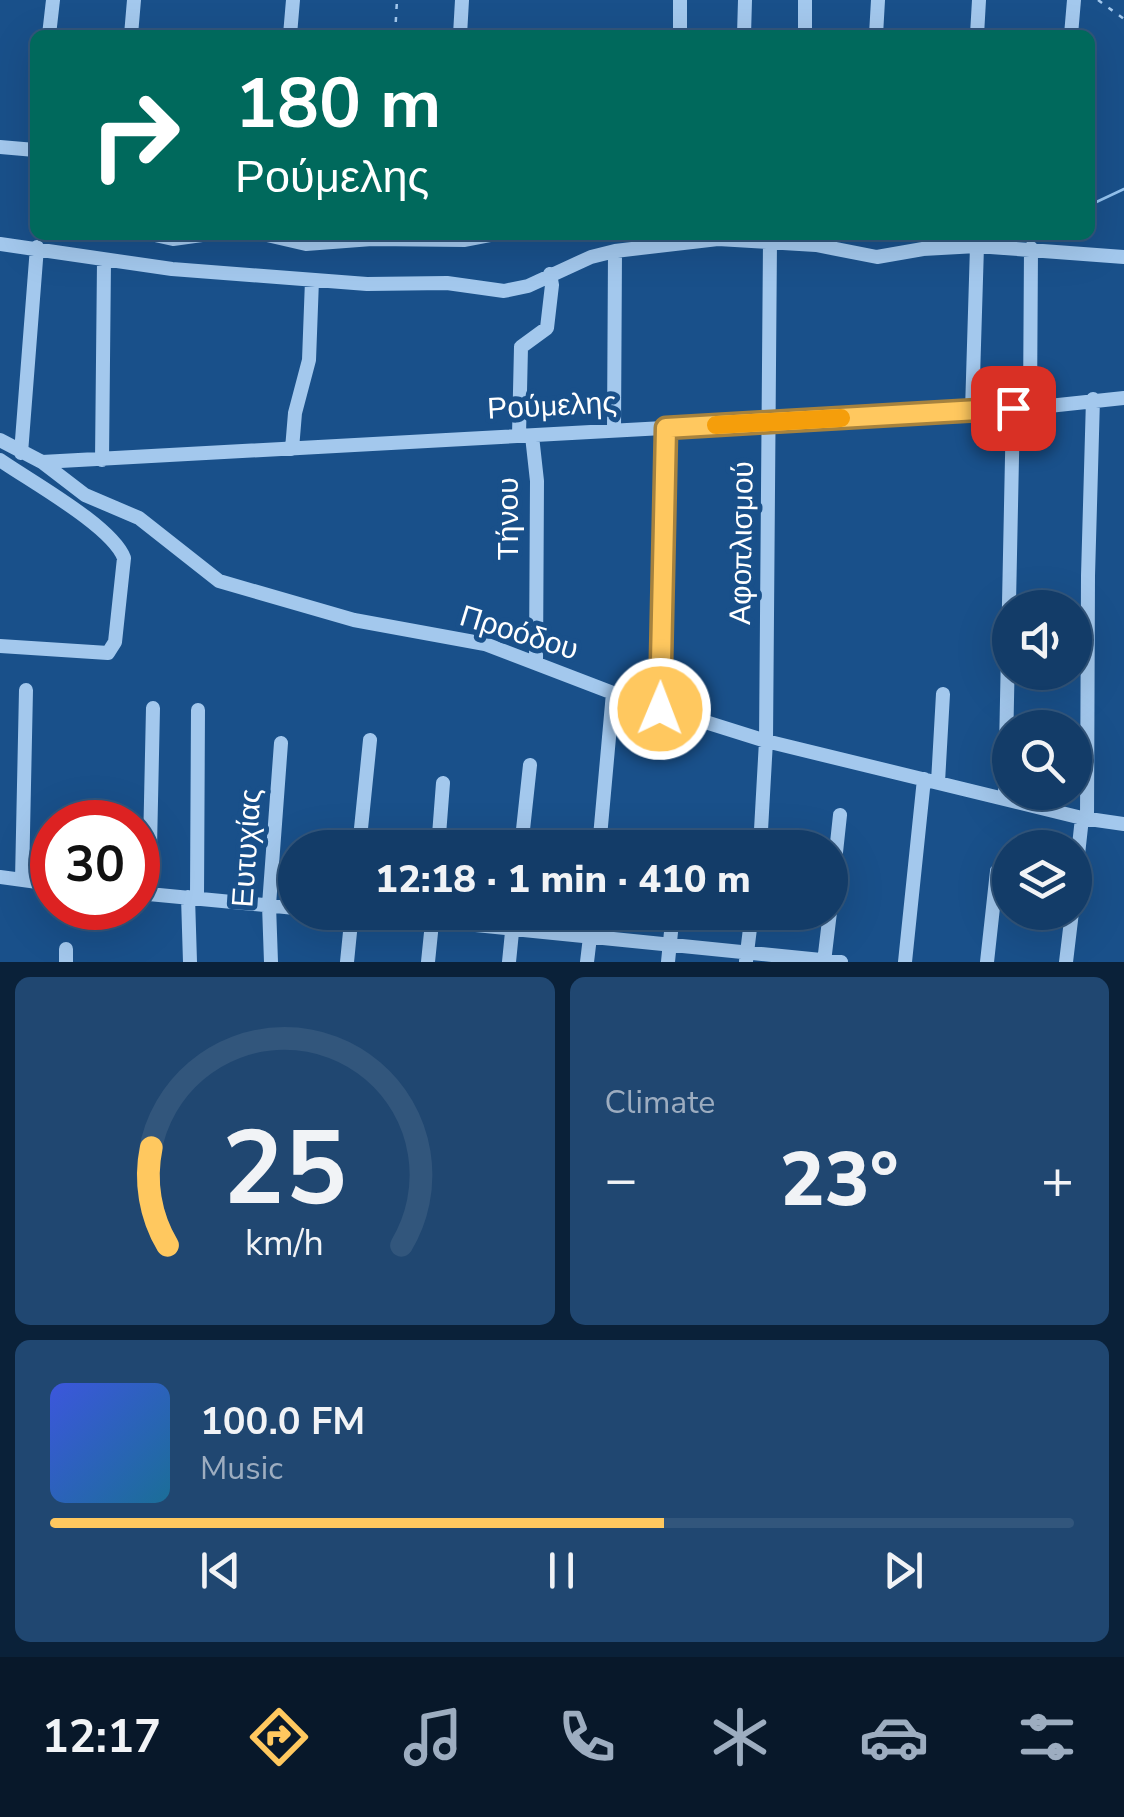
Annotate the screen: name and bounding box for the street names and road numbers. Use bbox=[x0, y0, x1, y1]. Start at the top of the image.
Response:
street label: Ρούμελης bbox=[486, 382, 618, 430]
street label: Αφοπλισμού bbox=[720, 461, 764, 625]
street label: Τήνου bbox=[488, 477, 529, 561]
street label: Προόδου bbox=[455, 596, 583, 670]
street label: Ευτυχίας bbox=[222, 787, 272, 909]

